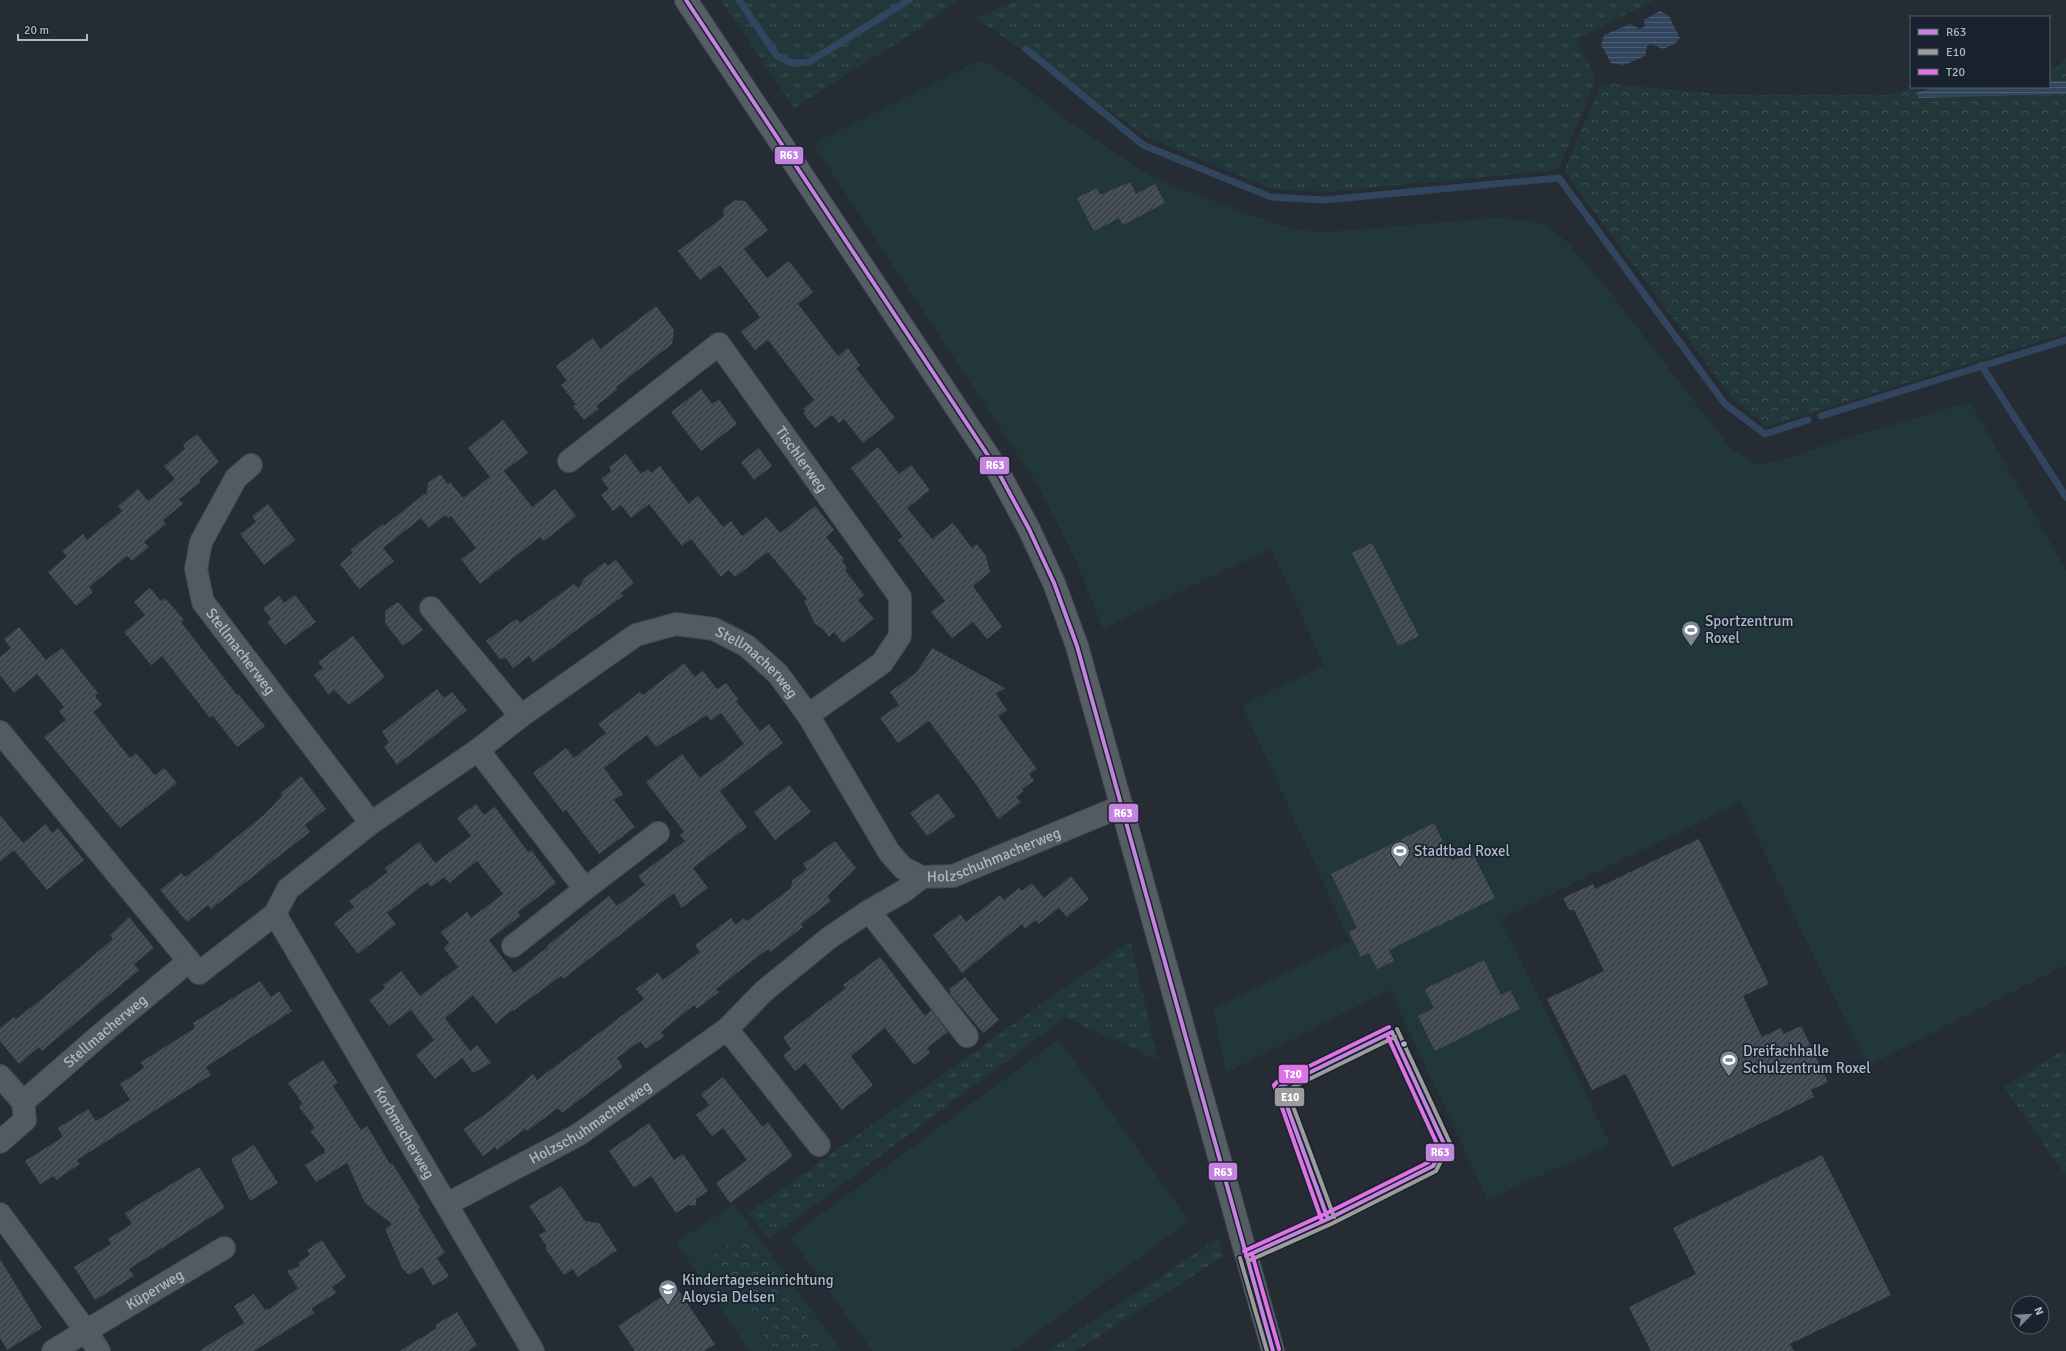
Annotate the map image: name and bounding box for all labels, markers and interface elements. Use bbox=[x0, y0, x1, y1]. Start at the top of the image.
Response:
scale bar bbox=[18, 16, 87, 42]
legend bbox=[1910, 16, 2050, 88]
text: 20 m bbox=[24, 23, 49, 38]
text: R63 bbox=[1946, 25, 1966, 40]
text: E10 bbox=[1946, 45, 1966, 60]
text: T20 bbox=[1946, 65, 1965, 80]
line badge: R63 bbox=[774, 146, 804, 165]
text: R63 bbox=[780, 149, 798, 162]
street label: Tischlerweg bbox=[772, 423, 831, 496]
line badge: R63 bbox=[979, 456, 1010, 475]
text: R63 bbox=[986, 459, 1004, 472]
street label: Stellmacherweg bbox=[202, 605, 279, 698]
place label: Sportzentrum Roxel bbox=[1705, 612, 1794, 647]
sports icon: Sportzentrum Roxel bbox=[1680, 619, 1702, 647]
street label: Stellmacherweg bbox=[713, 622, 802, 702]
line badge: R63 bbox=[1108, 803, 1139, 823]
text: R63 bbox=[1114, 807, 1132, 820]
street label: Holzschuhmacherweg bbox=[927, 823, 1063, 886]
sports icon: Stadtbad Roxel bbox=[1389, 840, 1411, 868]
place label: Stadtbad Roxel bbox=[1414, 842, 1510, 860]
street label: Stellmacherweg bbox=[60, 991, 151, 1072]
unlabelled marker bbox=[1399, 1039, 1409, 1049]
place label: Dreifachhalle Schulzentrum Roxel bbox=[1743, 1042, 1871, 1077]
sports icon: Dreifachhalle Schulzentrum Roxel bbox=[1718, 1049, 1740, 1077]
line badge: T20 bbox=[1278, 1064, 1309, 1084]
text: T20 bbox=[1284, 1068, 1302, 1081]
street label: Holzschuhmacherweg bbox=[526, 1077, 655, 1168]
street label: Korbmacherweg bbox=[370, 1083, 438, 1182]
line badge: E10 bbox=[1274, 1087, 1305, 1107]
text: E10 bbox=[1281, 1091, 1299, 1104]
line badge: R63 bbox=[1425, 1143, 1455, 1162]
text: R63 bbox=[1431, 1146, 1449, 1159]
line badge: R63 bbox=[1208, 1162, 1238, 1181]
text: R63 bbox=[1214, 1166, 1232, 1179]
street label: Küperweg bbox=[122, 1265, 187, 1314]
place label: Kindertageseinrichtung Aloysia Delsen bbox=[682, 1271, 834, 1306]
school or university icon: Kindertageseinrichtung Aloysia Delsen bbox=[657, 1278, 679, 1306]
north arrow bbox=[2010, 1295, 2050, 1335]
text: N bbox=[2031, 1305, 2046, 1317]

